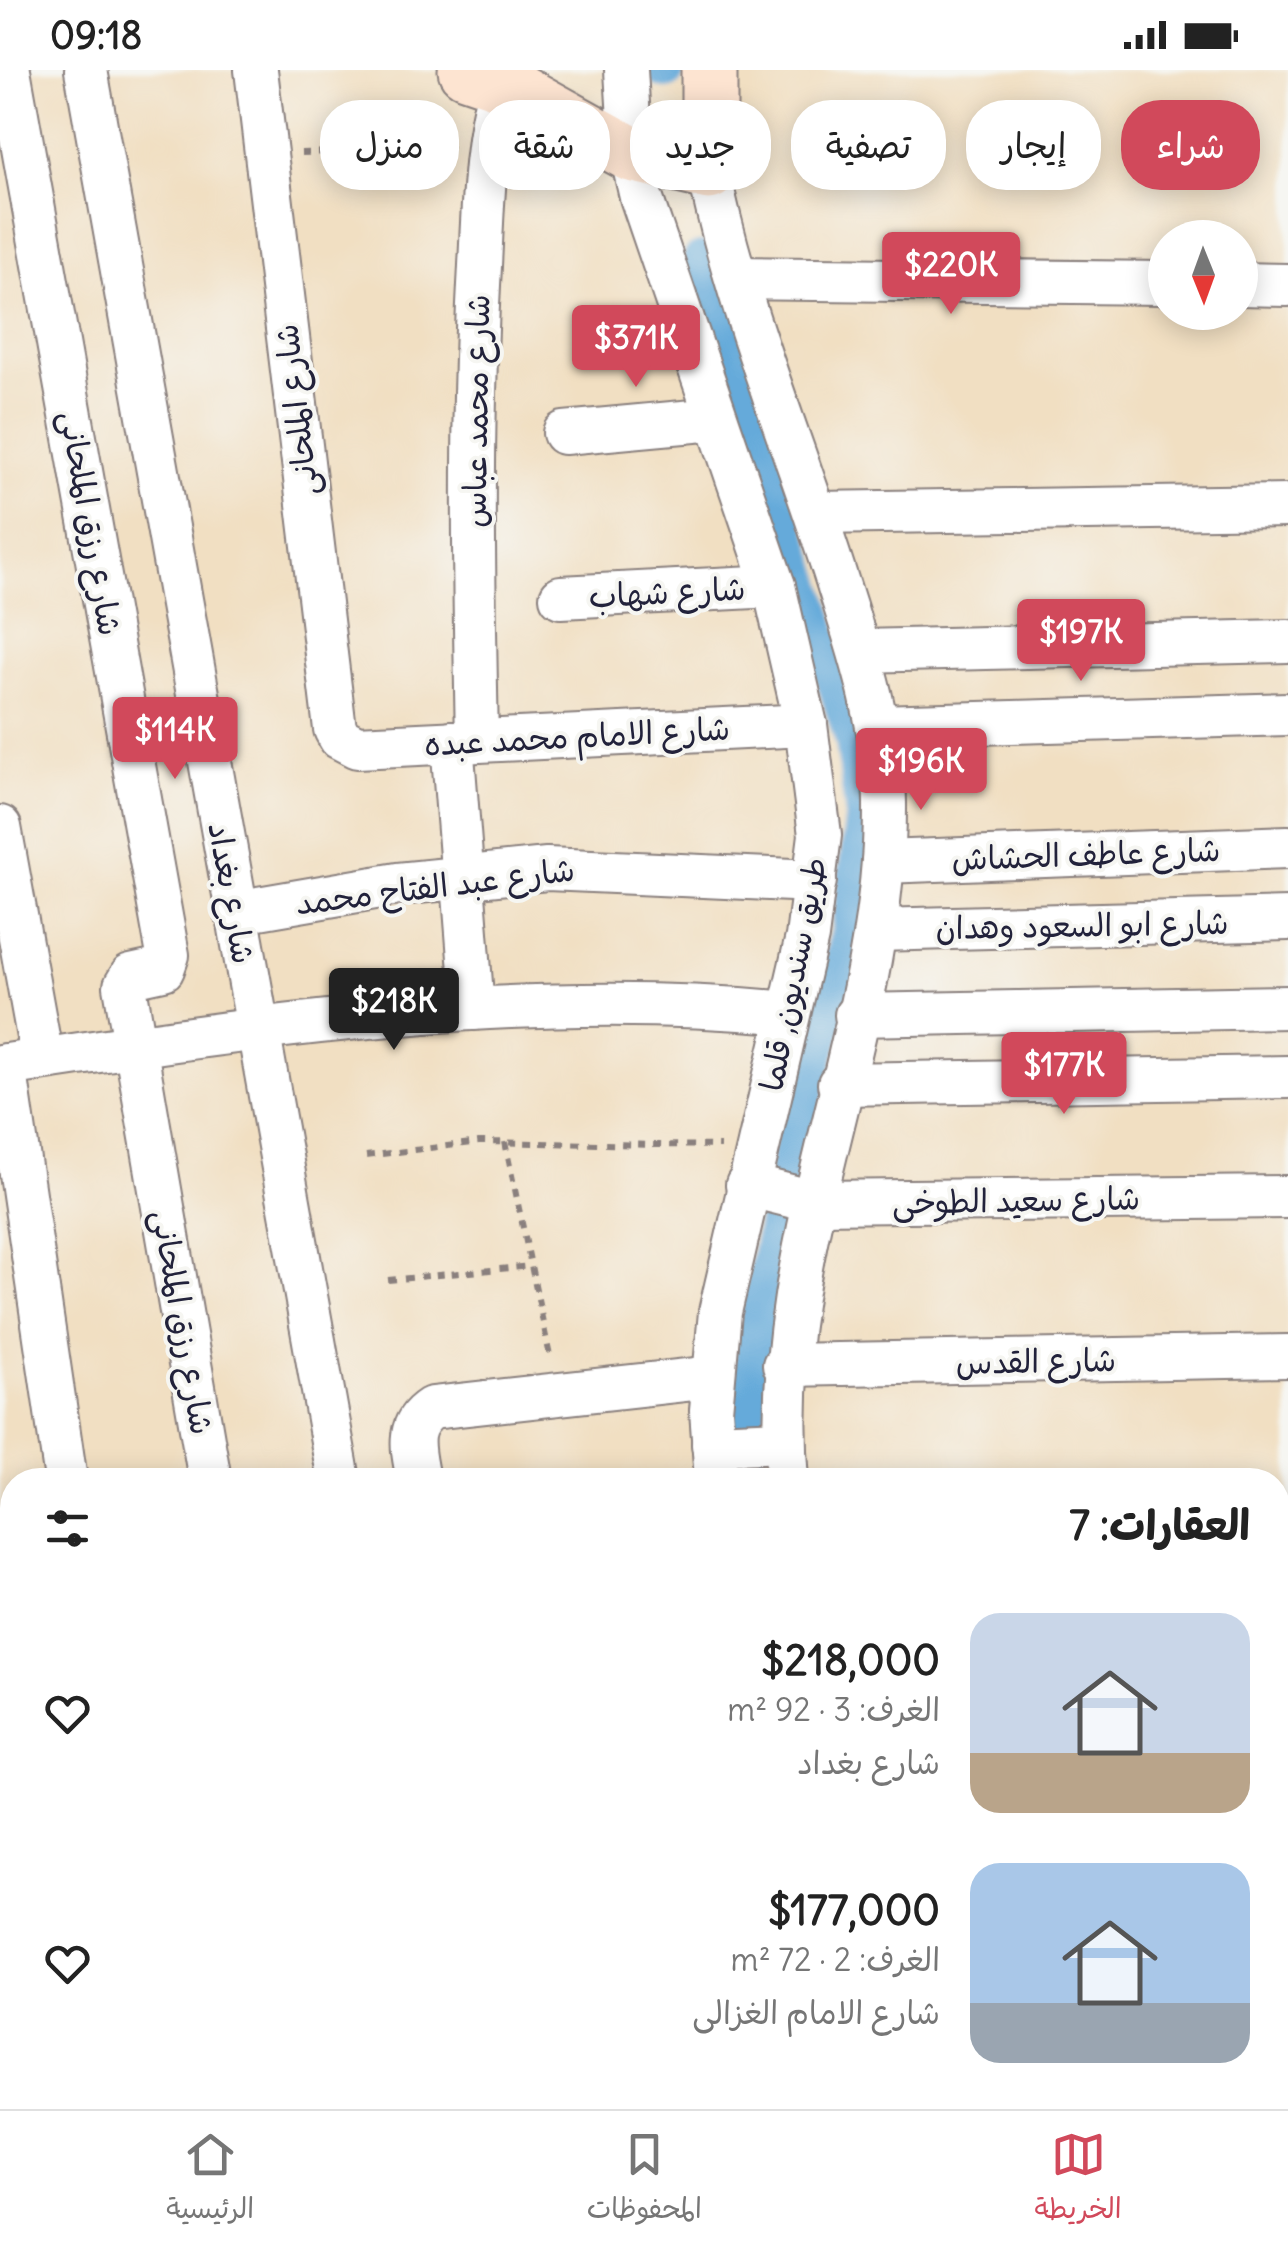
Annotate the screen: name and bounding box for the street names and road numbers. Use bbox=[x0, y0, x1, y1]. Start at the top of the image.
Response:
street label: شارع محمد عباس bbox=[453, 294, 502, 528]
street label: شارع الملحانى bbox=[265, 322, 330, 498]
street label: شارع رزق الملحانى bbox=[48, 407, 131, 639]
street label: شارع شهاب bbox=[588, 567, 747, 620]
street label: شارع الامام محمد عبده bbox=[423, 708, 731, 768]
street label: شارع بغداد bbox=[196, 819, 265, 967]
street label: شارع عاطف الحشاش bbox=[951, 829, 1221, 882]
street label: شارع عبد الفتاح محمد bbox=[293, 849, 577, 926]
street label: طريق سنديون, قلما bbox=[750, 854, 836, 1094]
street label: شارع ابو السعود وهدان bbox=[935, 902, 1229, 951]
street label: شارع سعيد الطوخى bbox=[892, 1177, 1140, 1226]
street label: شارع رزق الملحانى bbox=[140, 1206, 223, 1438]
street label: شارع القدس bbox=[956, 1339, 1117, 1386]

